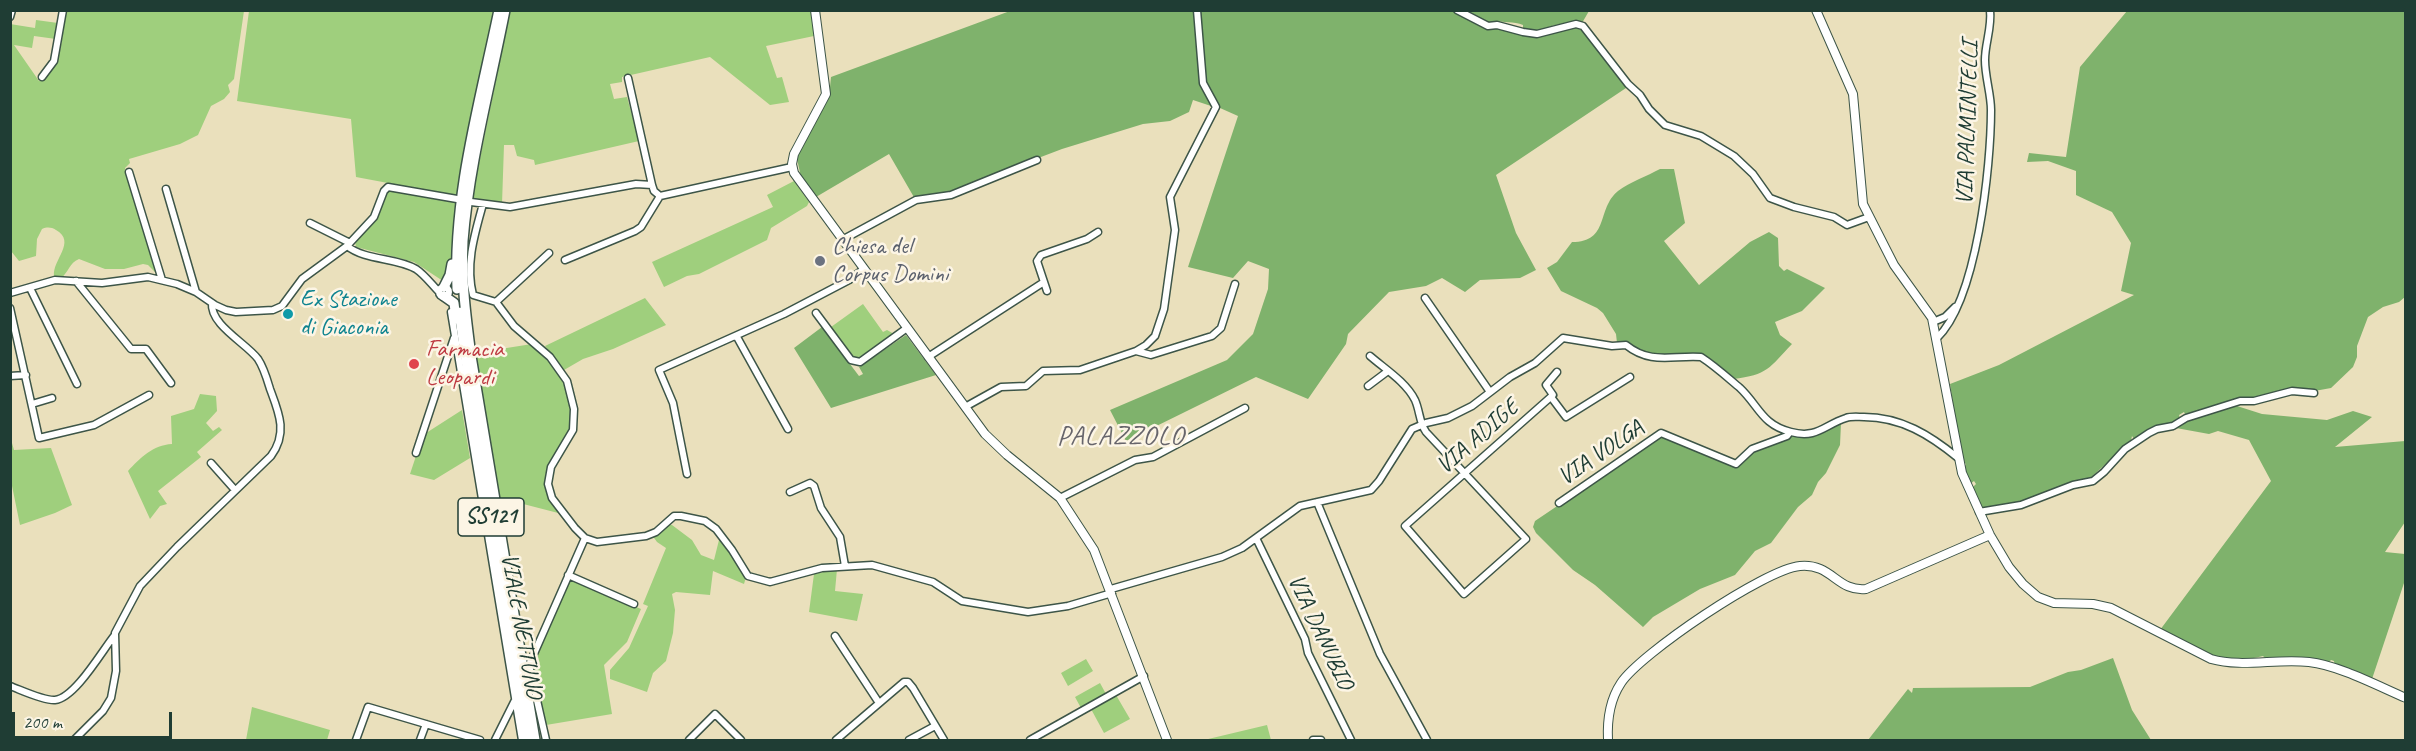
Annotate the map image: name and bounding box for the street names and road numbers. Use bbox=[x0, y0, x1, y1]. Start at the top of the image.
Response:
street label: VIA PALMINTELLI bbox=[1951, 40, 1985, 206]
street label: VIA ADIGE bbox=[1431, 393, 1525, 481]
street label: VIA VOLGA bbox=[1553, 414, 1649, 492]
road number: SS121 bbox=[458, 498, 524, 536]
street label: VIALE NETTUNO bbox=[494, 551, 548, 701]
street label: VIA DANUBIO bbox=[1281, 570, 1359, 694]

